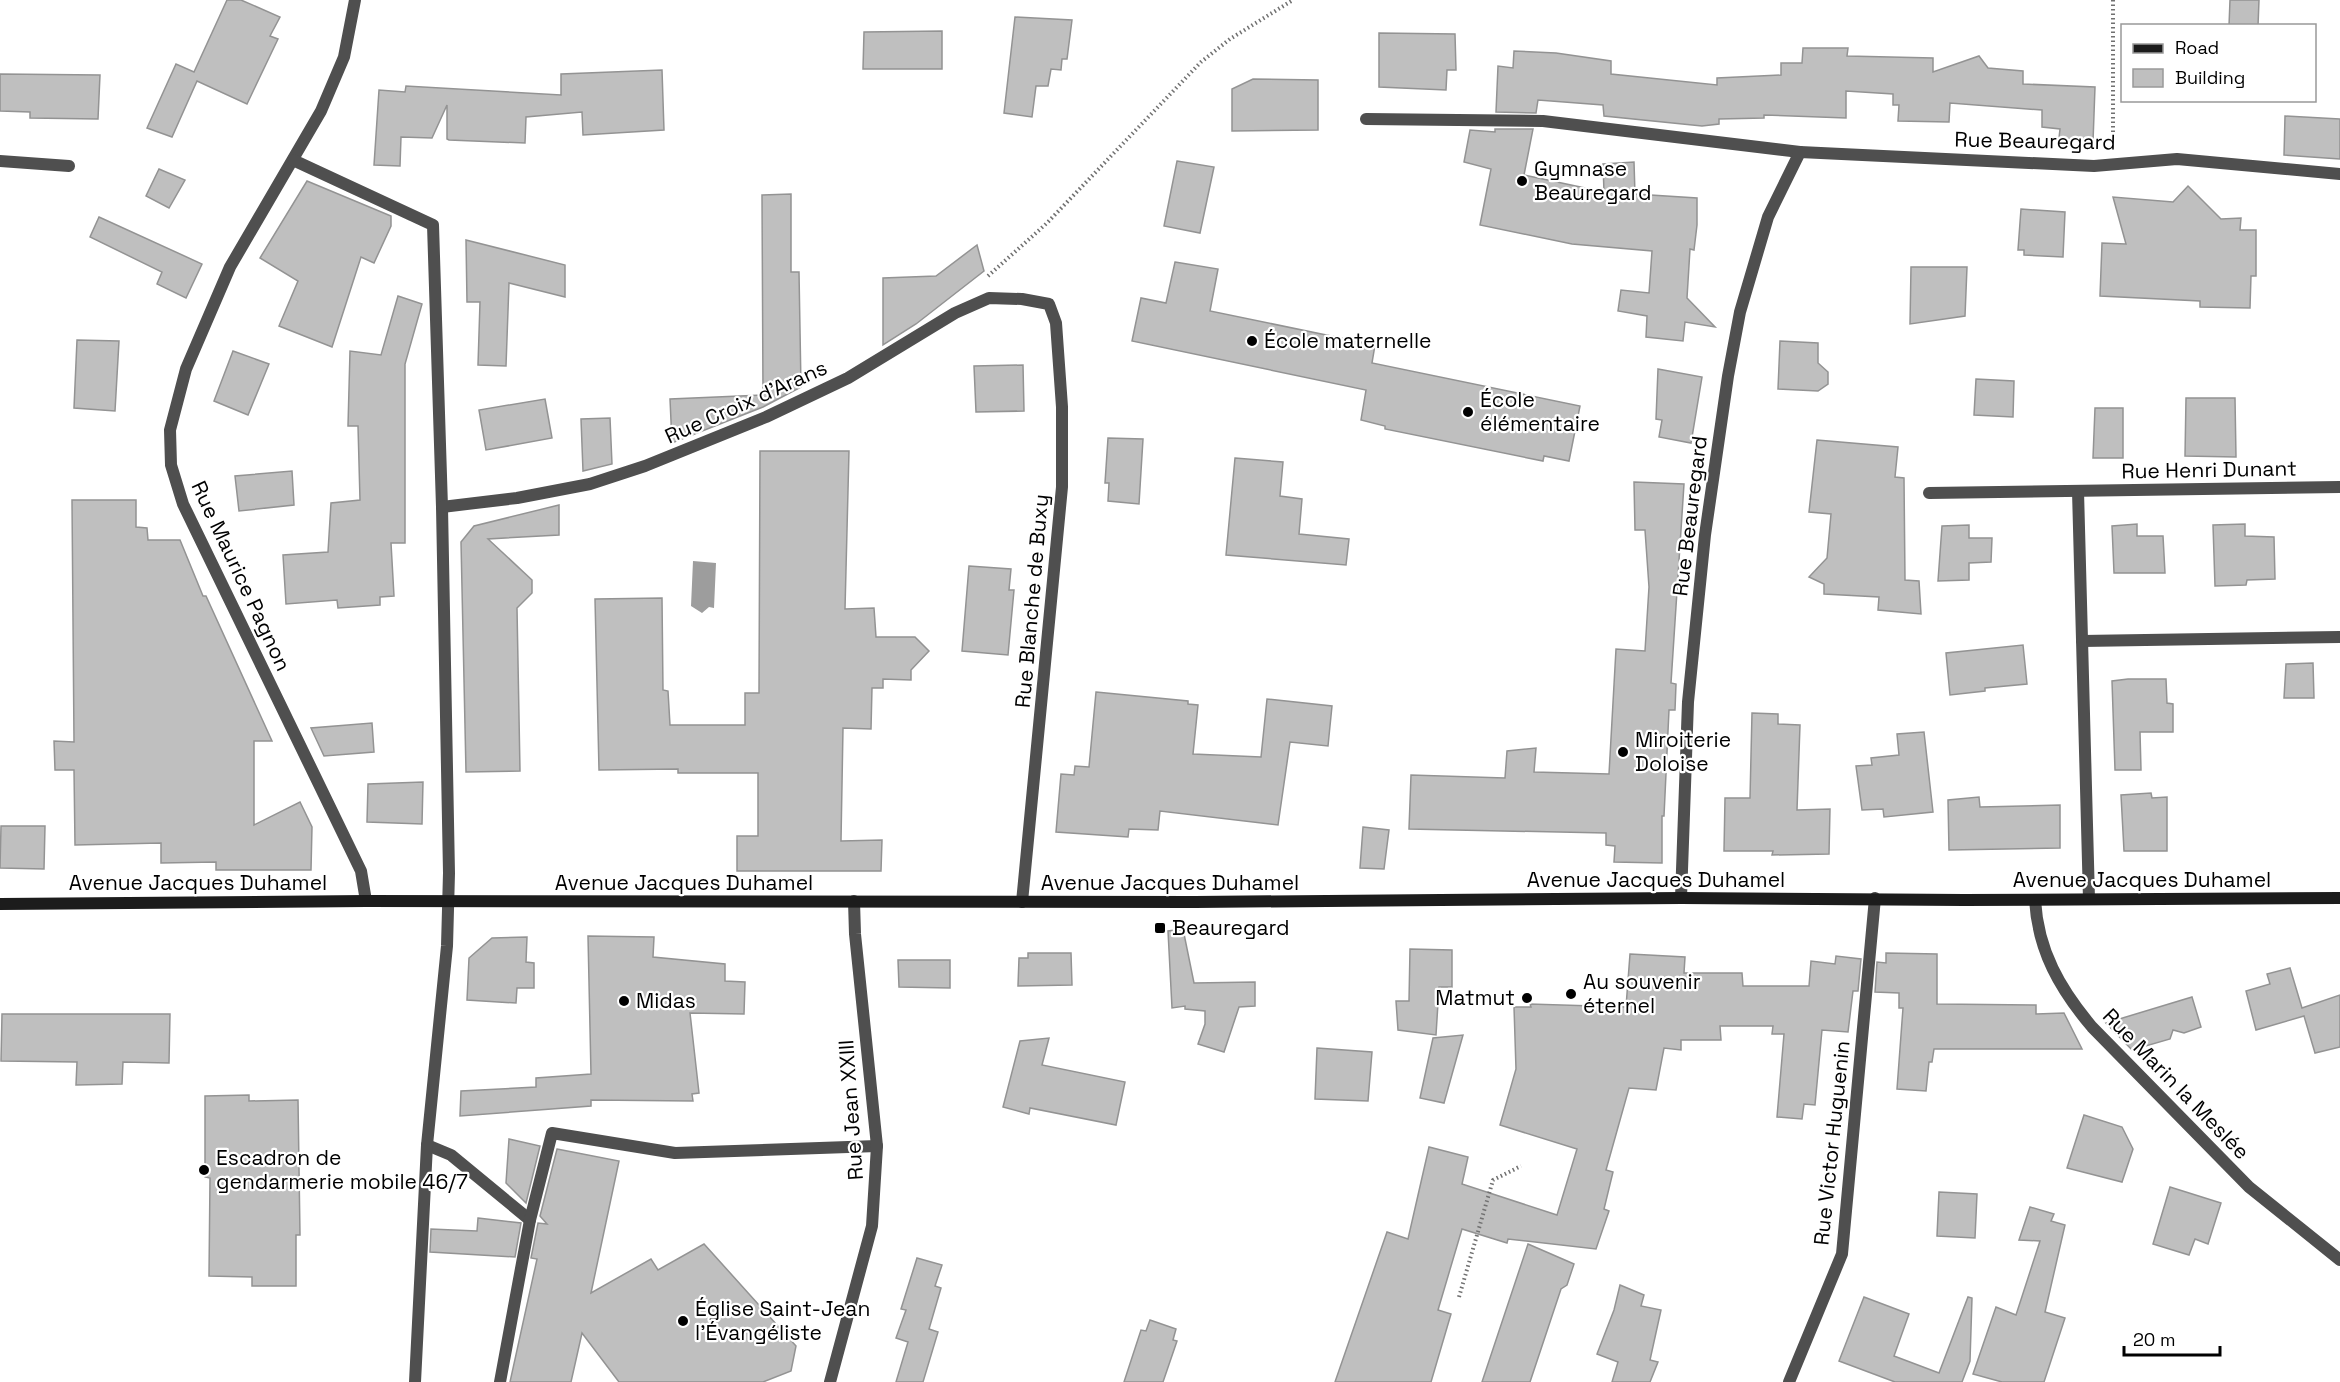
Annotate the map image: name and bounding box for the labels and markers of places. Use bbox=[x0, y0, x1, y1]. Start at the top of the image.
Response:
place label: Gymnase Beauregard bbox=[1534, 155, 1652, 206]
marker: Gymnase Beauregard bbox=[1515, 174, 1529, 188]
place label: École maternelle bbox=[1264, 327, 1431, 354]
marker: École maternelle bbox=[1245, 334, 1259, 348]
place label: École élémentaire bbox=[1480, 386, 1600, 437]
marker: École élémentaire bbox=[1461, 405, 1475, 419]
place label: Miroiterie Doloise bbox=[1635, 726, 1731, 777]
marker: Miroiterie Doloise bbox=[1616, 745, 1630, 759]
place label: Beauregard bbox=[1172, 914, 1290, 941]
marker: Beauregard bbox=[1153, 921, 1167, 935]
place label: Au souvenir éternel bbox=[1583, 968, 1701, 1019]
place label: Matmut bbox=[1435, 984, 1515, 1011]
place label: Midas bbox=[636, 987, 696, 1014]
marker: Au souvenir éternel bbox=[1564, 987, 1578, 1001]
marker: Matmut bbox=[1520, 991, 1534, 1005]
marker: Midas bbox=[617, 994, 631, 1008]
place label: Escadron de gendarmerie mobile 46/7 bbox=[216, 1144, 468, 1195]
marker: Escadron de gendarmerie mobile 46/7 bbox=[197, 1163, 211, 1177]
place label: Église Saint-Jean l'Évangéliste bbox=[695, 1295, 870, 1346]
marker: Église Saint-Jean l'Évangéliste bbox=[676, 1314, 690, 1328]

